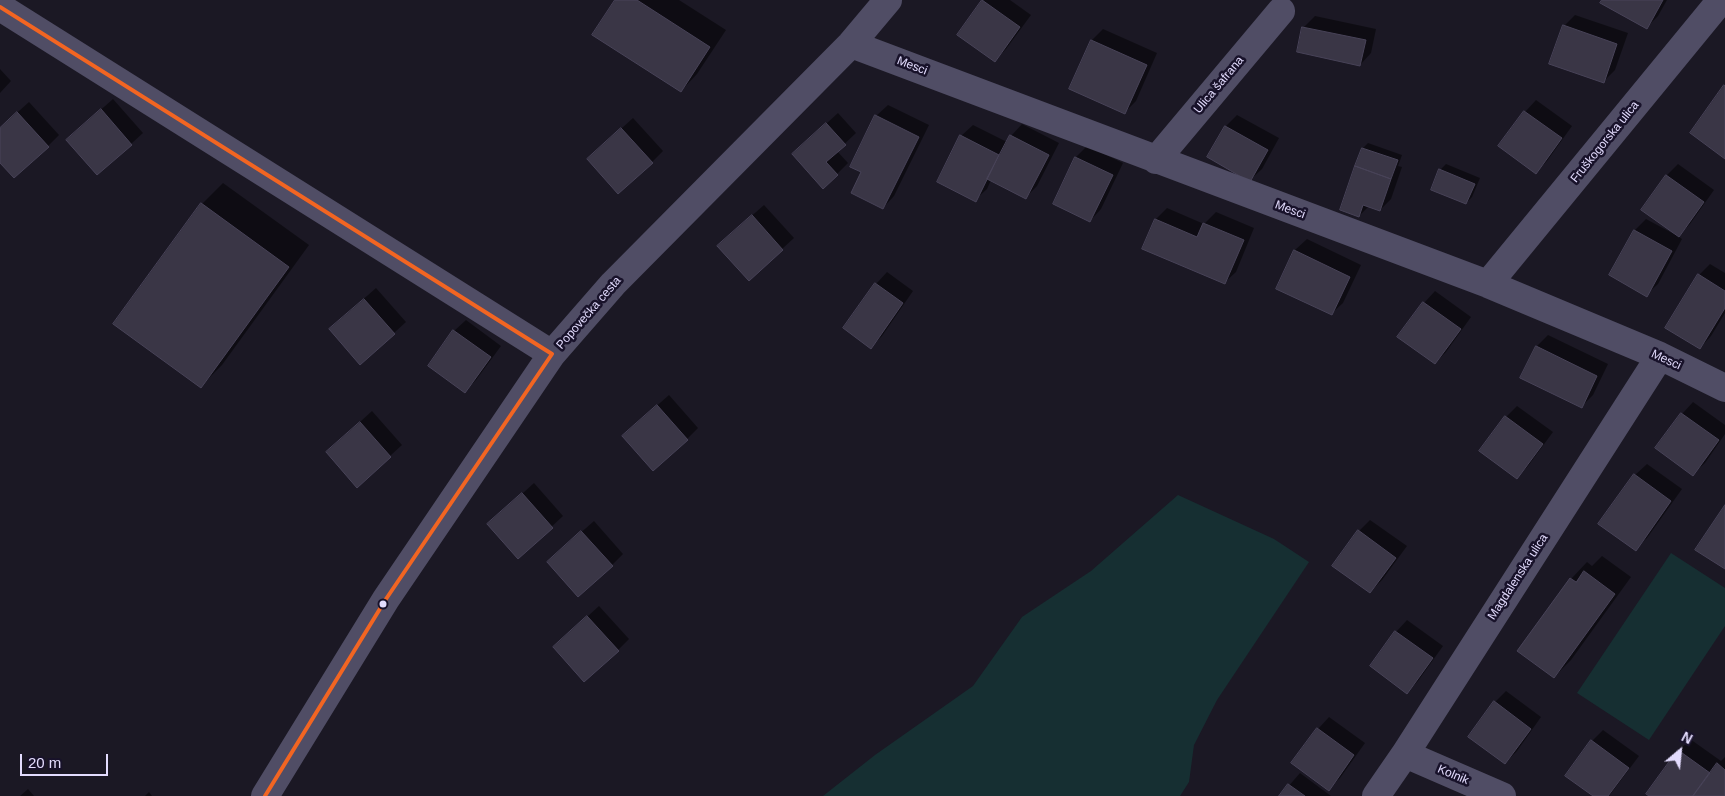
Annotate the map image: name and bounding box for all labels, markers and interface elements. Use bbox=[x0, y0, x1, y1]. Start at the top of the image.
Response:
street label: Mesci bbox=[895, 54, 929, 78]
street label: Ulica šafrana bbox=[1191, 54, 1247, 116]
street label: Fruškogorska ulica bbox=[1568, 98, 1642, 186]
street label: Mesci bbox=[1273, 198, 1307, 222]
street label: Popovečka cesta bbox=[554, 274, 624, 352]
street label: Mesci bbox=[1649, 347, 1683, 373]
street label: Magdalenska ulica bbox=[1485, 531, 1551, 623]
unlabelled marker bbox=[378, 599, 388, 609]
north arrow bbox=[1655, 726, 1705, 776]
text: N bbox=[1679, 728, 1695, 747]
scale bar bbox=[22, 744, 110, 776]
text: 20 m bbox=[28, 754, 61, 771]
street label: Kolnik bbox=[1435, 762, 1471, 788]

